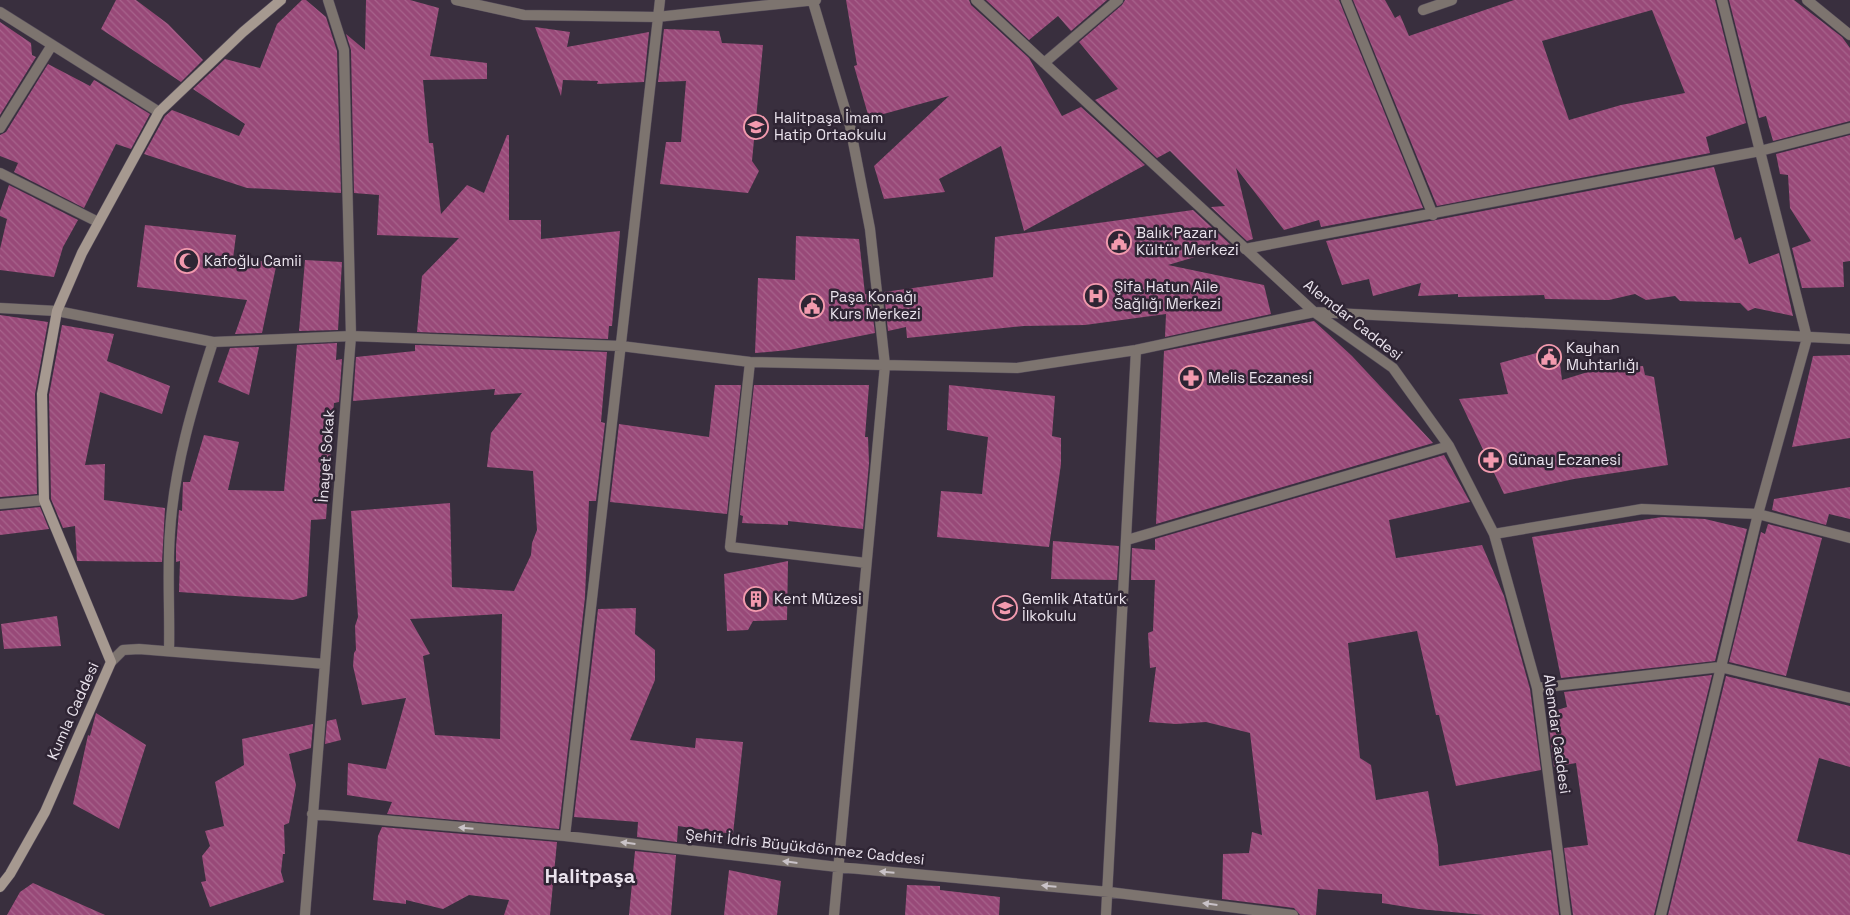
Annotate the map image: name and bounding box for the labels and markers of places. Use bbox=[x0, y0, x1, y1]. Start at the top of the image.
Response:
place label: Halitpaşa İmam Hatip Ortaokulu bbox=[774, 108, 886, 144]
school or university icon: Halitpaşa İmam Hatip Ortaokulu bbox=[743, 114, 769, 140]
place label: Balık Pazarı Kültür Merkezi bbox=[1136, 223, 1239, 259]
public building icon: Balık Pazarı Kültür Merkezi bbox=[1106, 229, 1132, 255]
mosque icon: Kafoğlu Camii bbox=[174, 248, 200, 274]
place label: Kafoğlu Camii bbox=[204, 251, 302, 270]
place label: Şifa Hatun Aile Sağlığı Merkezi bbox=[1114, 277, 1221, 313]
hospital icon: Şifa Hatun Aile Sağlığı Merkezi bbox=[1083, 283, 1109, 309]
place label: Paşa Konağı Kurs Merkezi bbox=[830, 287, 921, 323]
public building icon: Paşa Konağı Kurs Merkezi bbox=[799, 293, 825, 319]
place label: Kayhan Muhtarlığı bbox=[1566, 338, 1639, 374]
public building icon: Kayhan Muhtarlığı bbox=[1536, 344, 1562, 370]
pharmacy icon: Melis Eczanesi bbox=[1178, 365, 1204, 391]
place label: Melis Eczanesi bbox=[1208, 368, 1312, 387]
pharmacy icon: Günay Eczanesi bbox=[1478, 447, 1504, 473]
place label: Günay Eczanesi bbox=[1508, 450, 1621, 469]
building icon: Kent Müzesi bbox=[743, 586, 769, 612]
place label: Kent Müzesi bbox=[774, 589, 862, 608]
place label: Gemlik Atatürk İlkokulu bbox=[1022, 589, 1127, 625]
school or university icon: Gemlik Atatürk İlkokulu bbox=[992, 595, 1018, 621]

